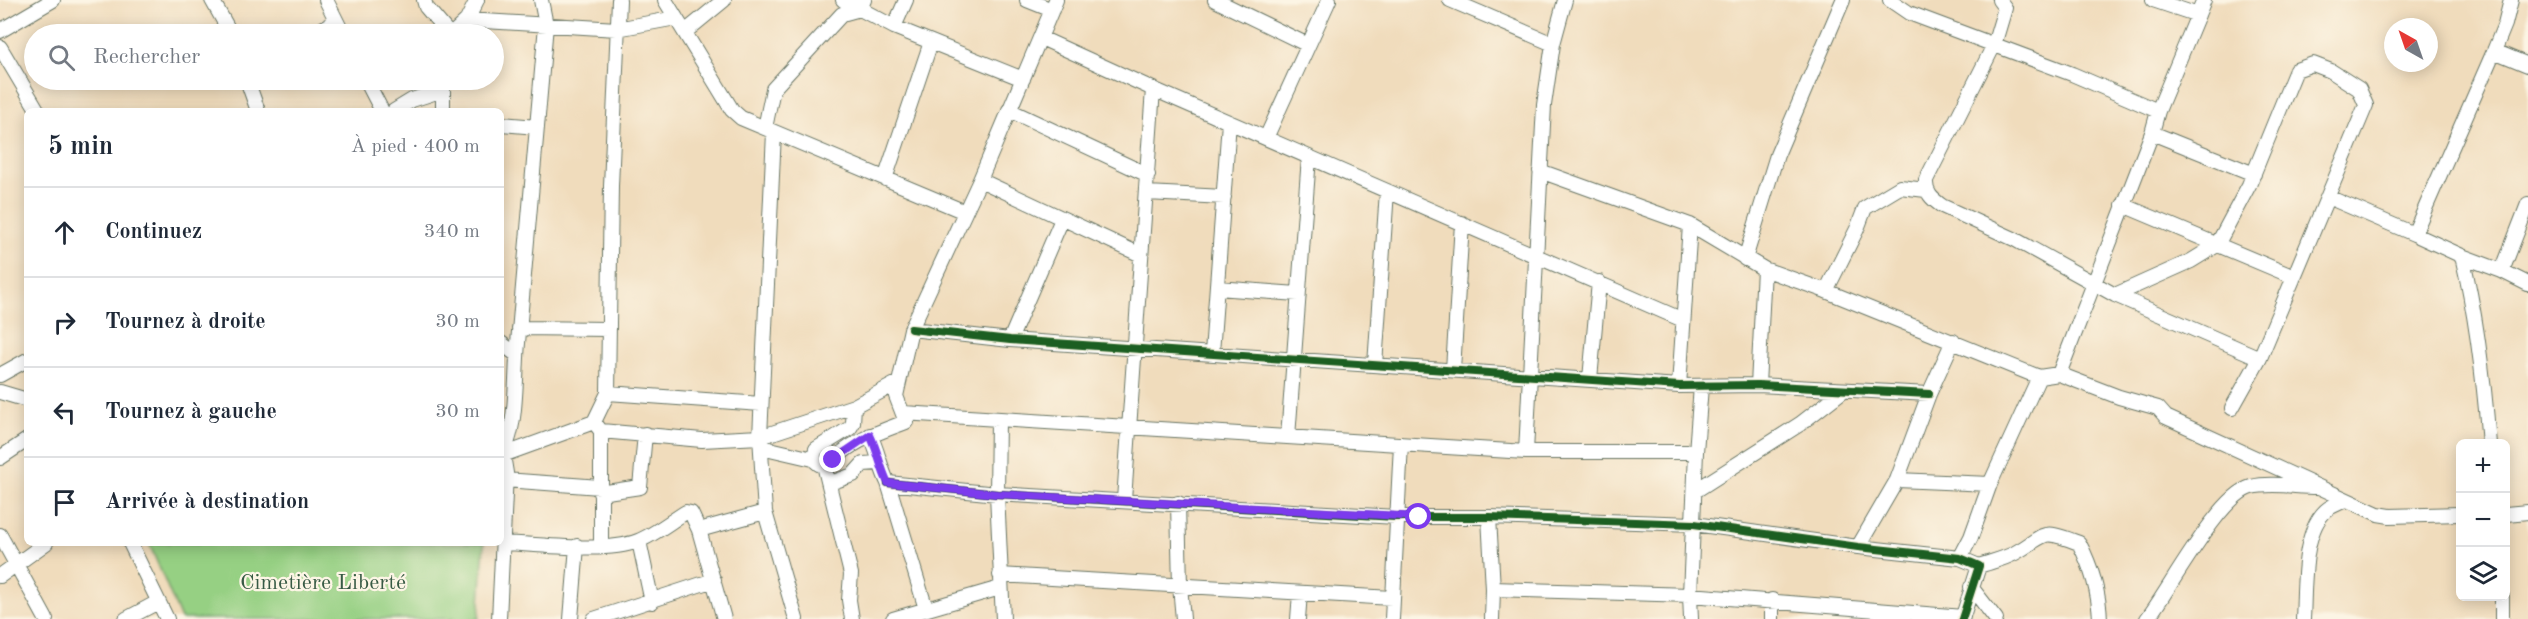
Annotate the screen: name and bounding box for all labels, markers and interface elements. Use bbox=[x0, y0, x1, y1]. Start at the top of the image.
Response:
north arrow bbox=[2384, 18, 2438, 72]
search box bbox=[24, 24, 504, 90]
icon: search bbox=[45, 41, 78, 74]
text: Rechercher bbox=[93, 46, 200, 68]
text: 5 min bbox=[48, 134, 113, 160]
text: À pied · 400 m bbox=[351, 137, 480, 157]
icon: ahead bbox=[48, 216, 81, 249]
text: Continuez bbox=[105, 221, 202, 243]
text: 340 m bbox=[424, 222, 480, 242]
icon: right bbox=[48, 306, 81, 339]
text: Tournez à droite bbox=[105, 311, 266, 333]
text: 30 m bbox=[435, 312, 480, 332]
icon: left bbox=[48, 396, 81, 429]
text: Tournez à gauche bbox=[105, 401, 277, 423]
text: 30 m bbox=[435, 402, 480, 422]
map controls bbox=[2456, 439, 2510, 601]
button: + bbox=[2456, 439, 2510, 493]
route end bbox=[819, 446, 845, 472]
icon: arrive bbox=[48, 486, 81, 519]
text: Arrivée à destination bbox=[105, 491, 309, 513]
button: − bbox=[2456, 493, 2510, 547]
route start bbox=[1405, 503, 1431, 529]
button: layers bbox=[2456, 547, 2510, 601]
park label: Cimetière Liberté bbox=[240, 572, 406, 594]

